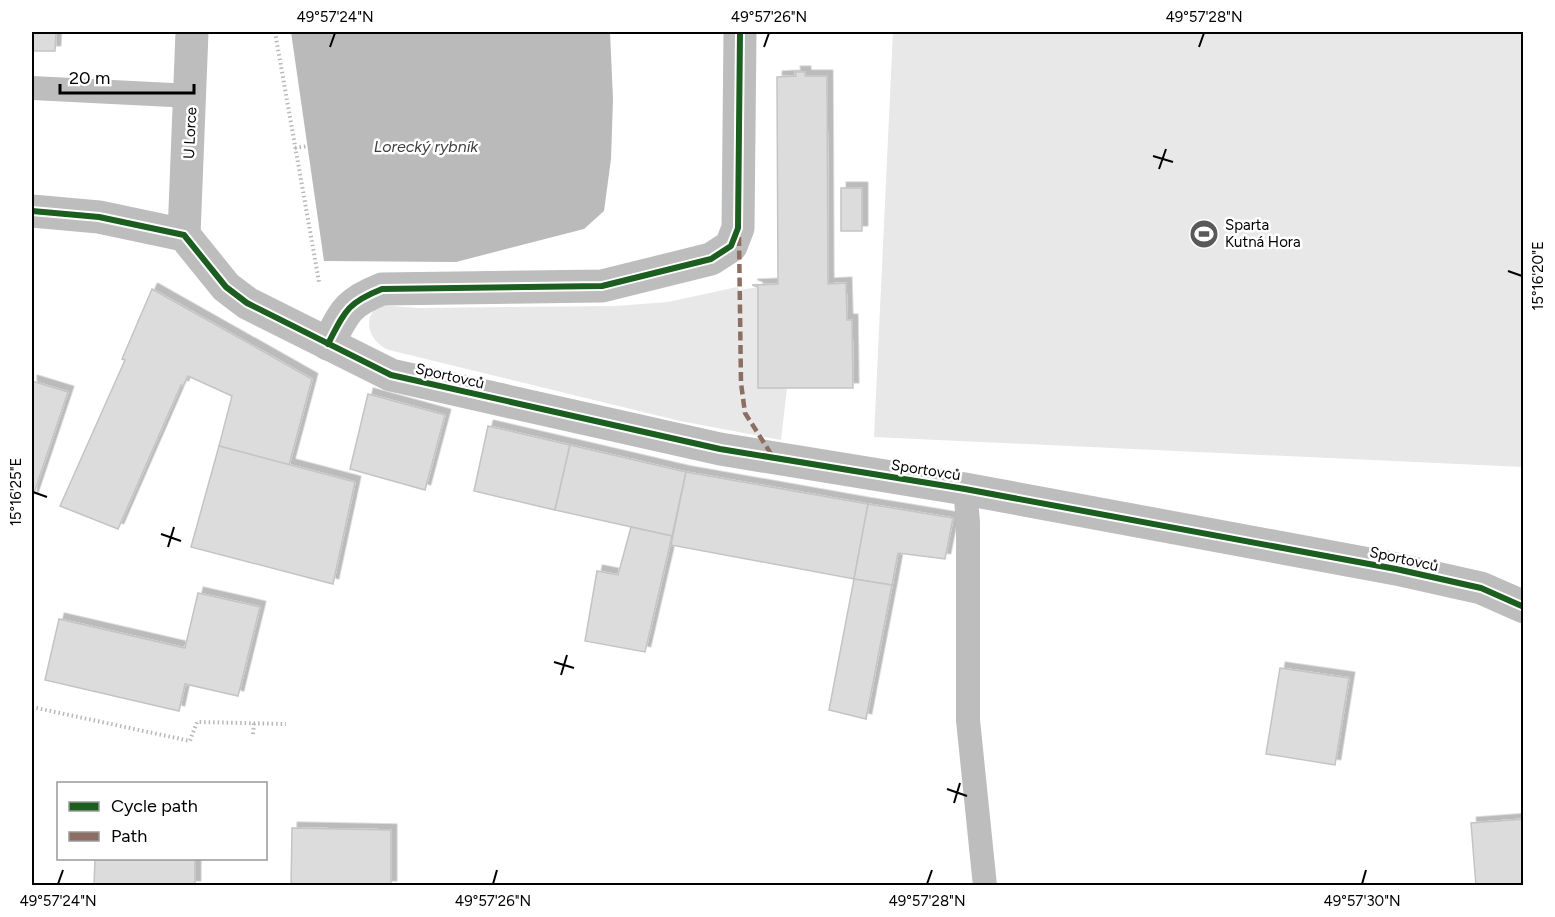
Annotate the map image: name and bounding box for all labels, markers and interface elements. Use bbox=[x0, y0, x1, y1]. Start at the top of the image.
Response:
text: 49°57'24"N bbox=[296, 8, 374, 26]
text: 49°57'26"N bbox=[731, 8, 807, 26]
text: 49°57'28"N bbox=[1165, 8, 1243, 26]
scale bar bbox=[60, 57, 194, 95]
text: 20 m bbox=[69, 67, 110, 89]
street label: U Lorce bbox=[180, 106, 200, 160]
water label: Lorecký rybník bbox=[374, 137, 479, 156]
place label: Sparta Kutná Hora bbox=[1225, 216, 1301, 251]
sports icon: Sparta Kutná Hora bbox=[1188, 218, 1220, 250]
text: 15°16'20"E bbox=[1529, 241, 1547, 311]
street label: Sportovců bbox=[414, 359, 486, 393]
street label: Sportovců bbox=[890, 456, 962, 484]
text: 15°16'25"E bbox=[7, 458, 25, 526]
street label: Sportovců bbox=[1368, 543, 1440, 575]
legend bbox=[57, 782, 267, 860]
text: Cycle path bbox=[111, 795, 198, 817]
text: Path bbox=[111, 825, 147, 847]
text: 49°57'24"N bbox=[19, 892, 97, 910]
text: 49°57'26"N bbox=[455, 892, 531, 910]
text: 49°57'28"N bbox=[888, 892, 966, 910]
text: 49°57'30"N bbox=[1323, 892, 1401, 910]

